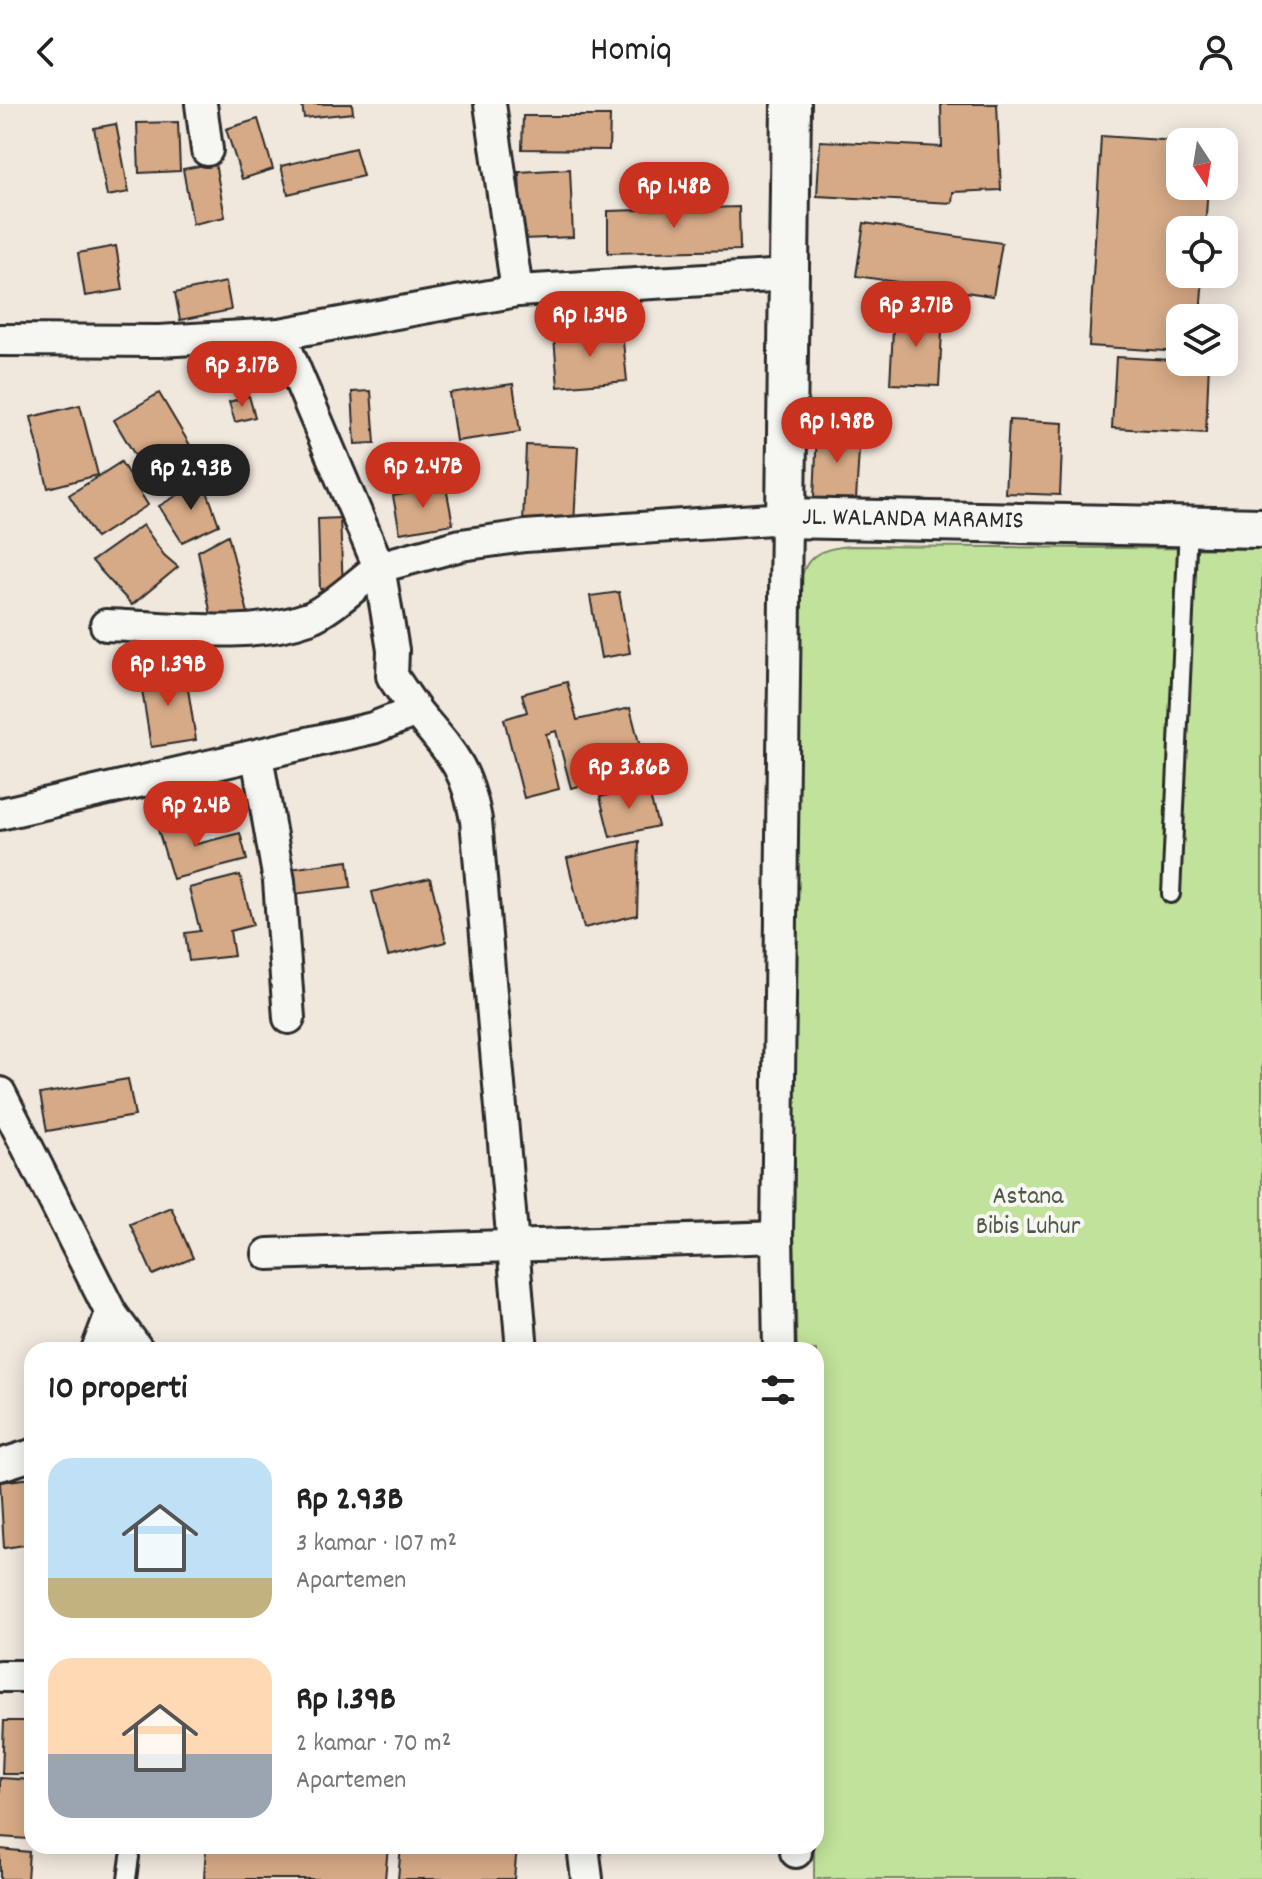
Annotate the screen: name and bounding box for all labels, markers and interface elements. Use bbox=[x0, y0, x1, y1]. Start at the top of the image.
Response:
text: Homiq bbox=[590, 26, 672, 78]
icon: back bbox=[24, 30, 68, 74]
icon: person bbox=[1194, 30, 1238, 74]
north arrow bbox=[1166, 128, 1238, 200]
map controls bbox=[1166, 128, 1238, 376]
pin: Rp 1.48B bbox=[591, 162, 757, 230]
text: Rp 1.48B bbox=[637, 169, 711, 206]
button: locate bbox=[1166, 216, 1238, 288]
pin: Rp 3.71B bbox=[833, 281, 999, 349]
text: Rp 3.71B bbox=[879, 288, 953, 325]
pin: Rp 1.34B bbox=[507, 291, 673, 359]
text: Rp 1.34B bbox=[552, 298, 628, 335]
button: layers bbox=[1166, 304, 1238, 376]
pin: Rp 3.17B bbox=[159, 341, 325, 409]
text: Rp 3.17B bbox=[205, 348, 279, 385]
pin: Rp 1.98B bbox=[754, 397, 920, 465]
text: Rp 1.98B bbox=[799, 404, 875, 441]
pin: Rp 2.47B bbox=[340, 442, 506, 510]
pin: Rp 2.93B bbox=[108, 444, 274, 512]
text: Rp 2.47B bbox=[383, 449, 463, 486]
text: Rp 2.93B bbox=[150, 451, 232, 488]
street label: JL. WALANDA MARAMIS bbox=[802, 500, 1024, 540]
pin: Rp 1.39B bbox=[85, 640, 251, 708]
text: Rp 1.39B bbox=[130, 647, 206, 684]
pin: Rp 3.86B bbox=[546, 743, 712, 811]
text: Rp 3.86B bbox=[588, 750, 670, 787]
pin: Rp 2.4B bbox=[122, 781, 270, 849]
text: Rp 2.4B bbox=[161, 788, 231, 825]
park label: Astana Bibis Luhur bbox=[976, 1179, 1081, 1246]
text: 10 properti bbox=[48, 1366, 187, 1415]
icon: filters bbox=[756, 1368, 800, 1412]
text: Rp 2.93B bbox=[296, 1477, 403, 1526]
icon: home bbox=[112, 1490, 208, 1586]
text: 3 kamar · 107 m² bbox=[296, 1526, 457, 1563]
text: Apartemen bbox=[296, 1563, 406, 1600]
text: Rp 1.39B bbox=[296, 1677, 396, 1726]
icon: home bbox=[112, 1690, 208, 1786]
text: 2 kamar · 70 m² bbox=[296, 1726, 451, 1763]
text: Apartemen bbox=[296, 1763, 406, 1800]

